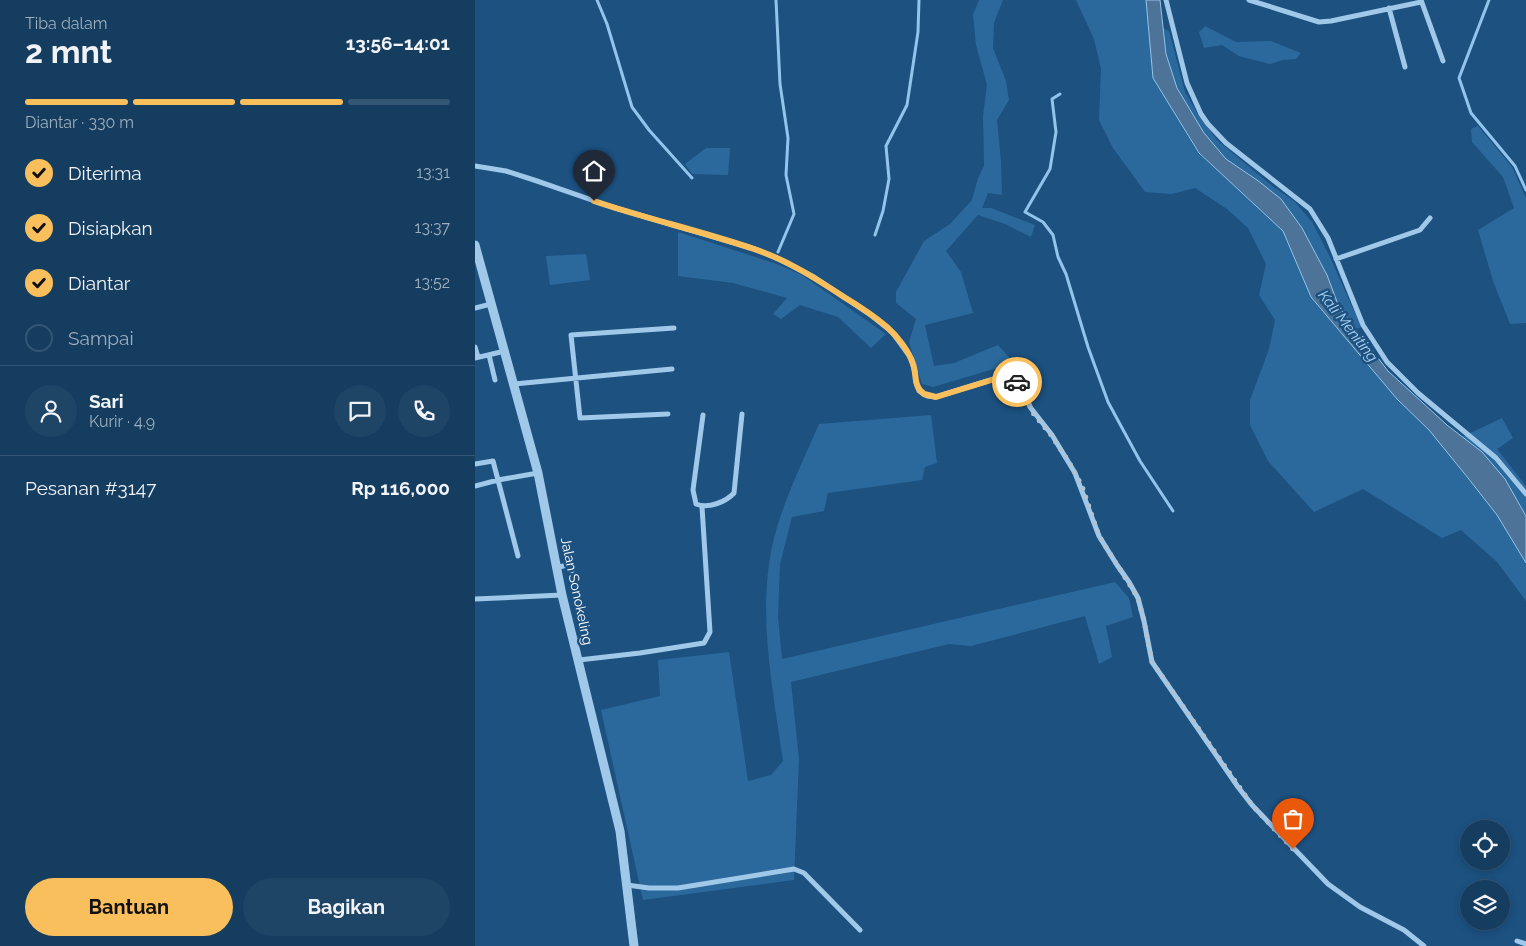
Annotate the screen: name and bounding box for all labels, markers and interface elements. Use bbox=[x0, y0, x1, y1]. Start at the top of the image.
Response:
text: Tiba dalam bbox=[25, 14, 107, 33]
text: 13:56–14:01 bbox=[346, 32, 450, 54]
text: 2 mnt bbox=[25, 33, 112, 70]
text: Diantar · 330 m bbox=[25, 113, 134, 132]
pin bbox=[573, 150, 615, 201]
icon: home bbox=[580, 157, 608, 185]
icon: check bbox=[25, 159, 53, 187]
text: Diterima bbox=[68, 162, 142, 184]
text: 13:31 bbox=[416, 163, 450, 182]
icon: check bbox=[25, 214, 53, 242]
text: Disiapkan bbox=[68, 217, 153, 239]
text: 13:37 bbox=[415, 218, 450, 237]
icon: check bbox=[25, 269, 53, 297]
text: Diantar bbox=[68, 272, 130, 294]
text: 13:52 bbox=[415, 273, 450, 292]
water label: Kali Meniting bbox=[1314, 287, 1382, 365]
text: Sampai bbox=[68, 327, 134, 349]
courier bbox=[992, 357, 1042, 407]
icon: car bbox=[1003, 368, 1031, 396]
button: person bbox=[25, 385, 77, 437]
button: chat bbox=[334, 385, 386, 437]
button: phone bbox=[398, 385, 450, 437]
text: Sari bbox=[89, 390, 124, 412]
text: Kurir · 4.9 bbox=[89, 412, 155, 431]
text: Pesanan #3147 bbox=[25, 477, 156, 499]
text: Rp 116,000 bbox=[351, 477, 450, 499]
street label: Jalan Sonokeling bbox=[558, 536, 596, 646]
pin bbox=[1272, 798, 1314, 849]
icon: bag bbox=[1279, 805, 1307, 833]
map controls bbox=[1460, 820, 1510, 930]
button: locate bbox=[1460, 820, 1510, 870]
button: Bantuan bbox=[25, 878, 233, 936]
button: Bagikan bbox=[243, 878, 450, 936]
button: layers bbox=[1460, 880, 1510, 930]

